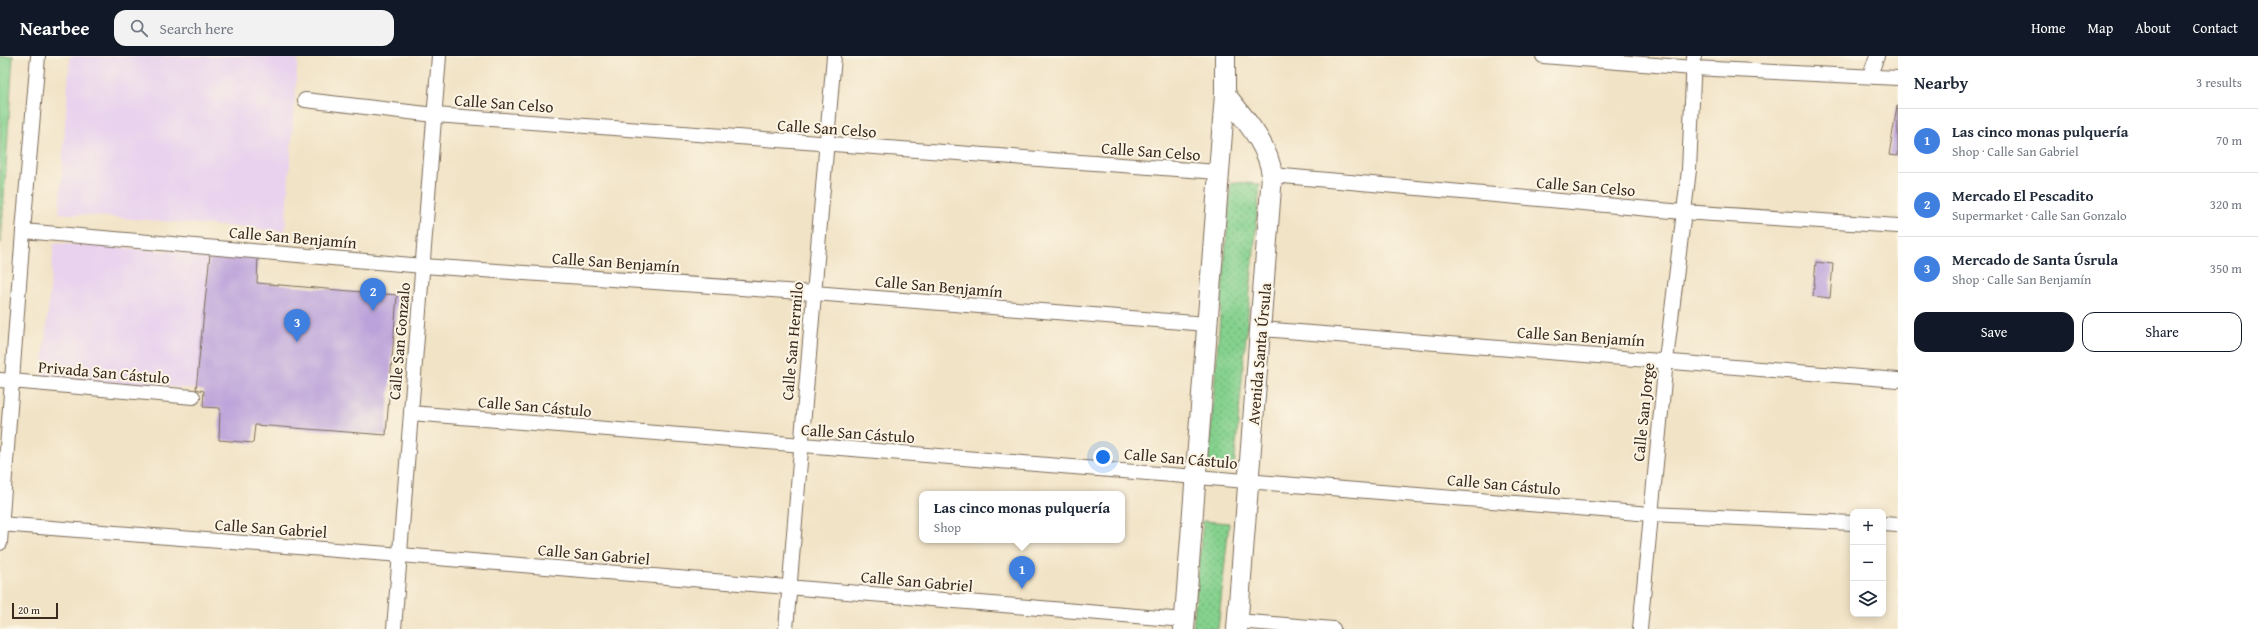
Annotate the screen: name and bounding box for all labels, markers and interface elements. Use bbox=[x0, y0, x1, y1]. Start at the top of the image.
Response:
search box bbox=[114, 10, 394, 46]
text: Nearbee bbox=[20, 14, 90, 42]
icon: search bbox=[128, 17, 150, 39]
text: Search here bbox=[160, 18, 234, 39]
text: Home bbox=[2031, 18, 2066, 38]
text: Map bbox=[2088, 18, 2113, 38]
text: About bbox=[2135, 18, 2171, 38]
text: Contact bbox=[2193, 18, 2238, 38]
text: Nearby bbox=[1914, 70, 1968, 95]
text: 3 results bbox=[2196, 73, 2242, 92]
street label: Calle San Celso bbox=[454, 88, 554, 118]
street label: Calle San Celso bbox=[777, 113, 877, 143]
text: Las cinco monas pulquería bbox=[1952, 121, 2128, 142]
text: 1 bbox=[1924, 131, 1930, 150]
text: 70 m bbox=[2216, 131, 2242, 150]
street label: Calle San Celso bbox=[1101, 136, 1201, 166]
text: Shop · Calle San Gabriel bbox=[1952, 142, 2079, 161]
street label: Calle San Celso bbox=[1535, 170, 1637, 202]
text: Mercado El Pescadito bbox=[1952, 185, 2093, 206]
text: 2 bbox=[1924, 195, 1930, 214]
text: 320 m bbox=[2210, 195, 2242, 214]
text: Supermarket · Calle San Gonzalo bbox=[1952, 206, 2127, 225]
street label: Calle San Benjamín bbox=[228, 219, 358, 255]
street label: Calle San Benjamín bbox=[551, 246, 681, 278]
text: Mercado de Santa Úsrula bbox=[1952, 249, 2118, 270]
text: 3 bbox=[1924, 259, 1930, 278]
text: 350 m bbox=[2210, 259, 2242, 278]
street label: Calle San Benjamín bbox=[874, 268, 1004, 304]
text: Shop · Calle San Benjamín bbox=[1952, 270, 2091, 289]
pin: 2 bbox=[360, 278, 386, 311]
street label: Calle San Gonzalo bbox=[382, 281, 416, 401]
street label: Calle San Hermilo bbox=[775, 281, 809, 401]
street label: Avenida Santa Úrsula bbox=[1241, 282, 1277, 426]
pin: 3 bbox=[284, 309, 310, 342]
button: Save bbox=[1914, 312, 2074, 352]
button: Share bbox=[2082, 312, 2242, 352]
street label: Calle San Benjamín bbox=[1516, 320, 1646, 352]
street label: Privada San Cástulo bbox=[37, 354, 171, 390]
street label: Calle San Jorge bbox=[1626, 361, 1660, 463]
street label: Calle San Cástulo bbox=[477, 389, 593, 423]
street label: Calle San Cástulo bbox=[800, 417, 916, 449]
street label: Calle San Cástulo bbox=[1123, 441, 1239, 475]
your location bbox=[1093, 447, 1113, 467]
street label: Calle San Cástulo bbox=[1446, 467, 1562, 501]
popup bbox=[919, 491, 1125, 543]
text: Las cinco monas pulquería bbox=[934, 497, 1110, 518]
map controls bbox=[1850, 509, 1886, 617]
button: + bbox=[1850, 509, 1886, 545]
street label: Calle San Gabriel bbox=[214, 512, 328, 544]
text: Shop bbox=[934, 518, 961, 537]
street label: Calle San Gabriel bbox=[537, 537, 652, 571]
button: − bbox=[1850, 545, 1886, 581]
pin: 1 bbox=[1009, 556, 1035, 589]
street label: Calle San Gabriel bbox=[860, 564, 975, 598]
button: layers bbox=[1850, 581, 1886, 617]
scale bar bbox=[12, 601, 58, 620]
text: 20 m bbox=[18, 602, 40, 618]

